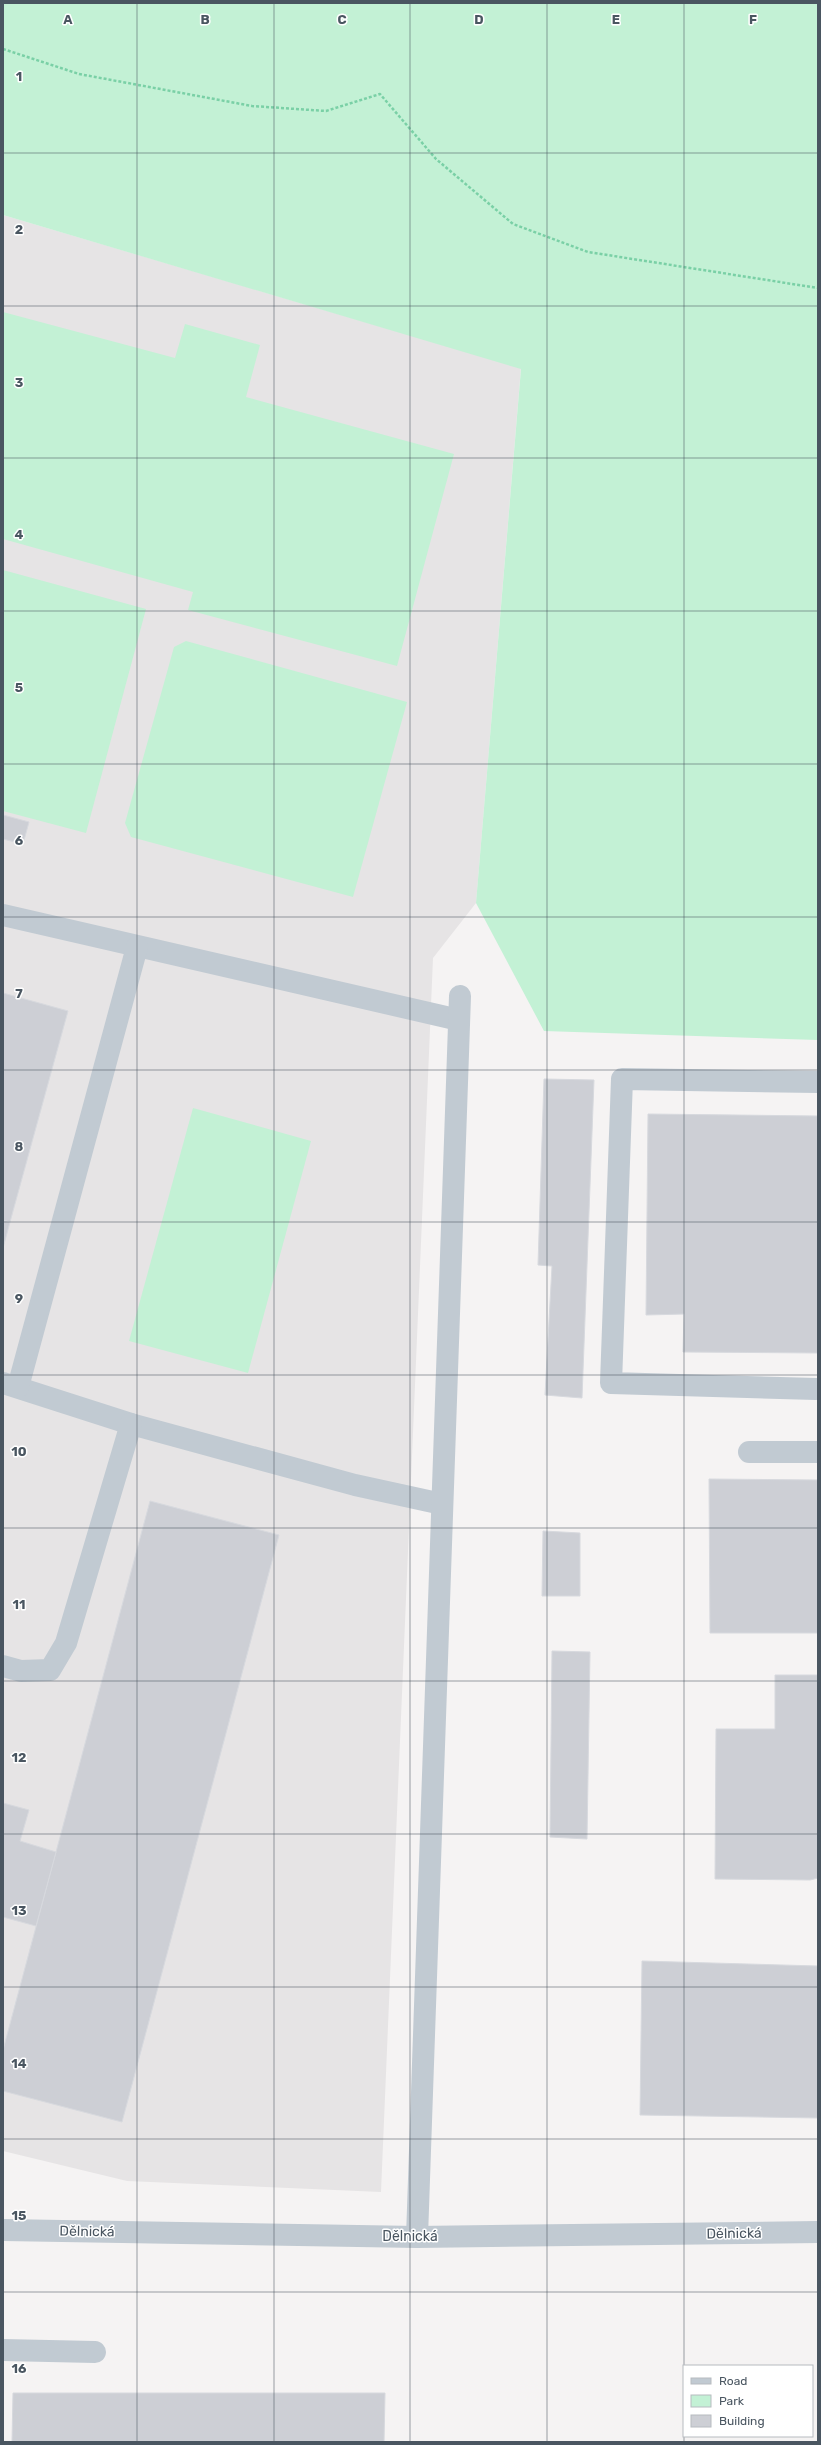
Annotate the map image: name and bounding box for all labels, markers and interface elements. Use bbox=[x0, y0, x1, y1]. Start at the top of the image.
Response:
text: A bbox=[63, 12, 73, 27]
text: B bbox=[200, 12, 210, 27]
text: C bbox=[337, 12, 347, 27]
text: D bbox=[474, 12, 484, 27]
text: E bbox=[612, 12, 620, 27]
text: F bbox=[749, 12, 757, 27]
text: 1 bbox=[16, 69, 22, 84]
text: 2 bbox=[15, 222, 23, 237]
text: 3 bbox=[15, 375, 24, 390]
text: 4 bbox=[15, 527, 24, 542]
text: 5 bbox=[15, 680, 23, 695]
text: 6 bbox=[15, 833, 24, 848]
text: 7 bbox=[15, 986, 23, 1001]
text: 8 bbox=[15, 1139, 24, 1154]
text: 9 bbox=[15, 1291, 23, 1306]
text: 10 bbox=[11, 1444, 27, 1459]
text: 11 bbox=[13, 1597, 25, 1612]
text: 12 bbox=[12, 1750, 26, 1765]
text: 13 bbox=[11, 1903, 27, 1918]
text: 14 bbox=[11, 2056, 27, 2071]
text: 15 bbox=[12, 2208, 26, 2223]
street label: Dělnická bbox=[59, 2223, 115, 2240]
street label: Dělnická bbox=[706, 2225, 762, 2242]
street label: Dělnická bbox=[382, 2228, 438, 2245]
text: 16 bbox=[12, 2361, 27, 2376]
legend bbox=[683, 2365, 813, 2437]
text: Road bbox=[719, 2374, 747, 2388]
text: Park bbox=[719, 2394, 745, 2408]
text: Building bbox=[719, 2414, 765, 2428]

